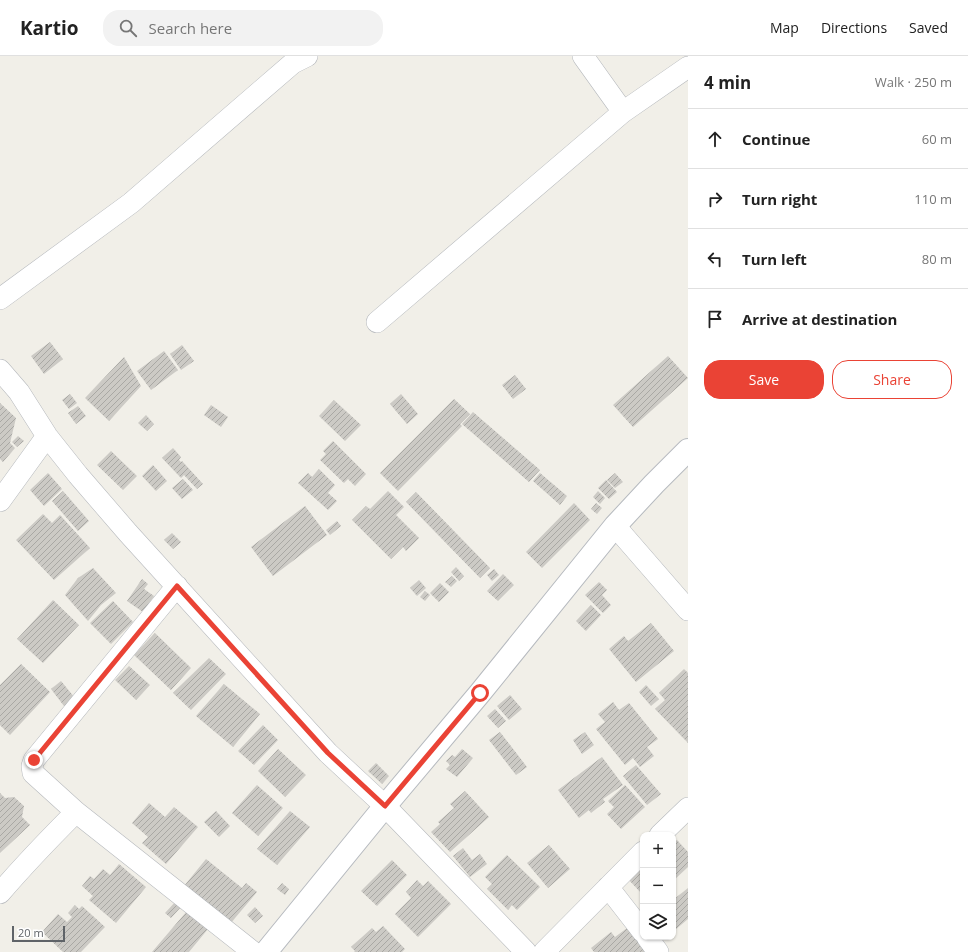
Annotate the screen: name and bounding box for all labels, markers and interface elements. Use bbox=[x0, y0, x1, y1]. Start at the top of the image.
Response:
search box bbox=[103, 10, 383, 46]
text: Kartio bbox=[20, 15, 79, 41]
icon: search bbox=[117, 17, 139, 39]
text: Search here bbox=[149, 18, 232, 38]
text: Map bbox=[770, 18, 799, 37]
text: Directions bbox=[821, 18, 887, 37]
text: Saved bbox=[909, 18, 948, 37]
text: 4 min bbox=[704, 71, 751, 94]
text: Walk · 250 m bbox=[875, 73, 952, 91]
icon: ahead bbox=[704, 128, 726, 150]
text: Continue bbox=[742, 129, 810, 149]
text: 60 m bbox=[922, 130, 952, 148]
icon: right bbox=[704, 188, 726, 210]
text: Turn right bbox=[742, 189, 817, 209]
text: 110 m bbox=[914, 190, 952, 208]
icon: left bbox=[704, 248, 726, 270]
text: Turn left bbox=[742, 249, 807, 269]
text: 80 m bbox=[922, 250, 952, 268]
icon: arrive bbox=[704, 308, 726, 330]
text: Arrive at destination bbox=[742, 309, 897, 329]
button: Save bbox=[704, 360, 824, 399]
button: Share bbox=[832, 360, 952, 399]
route start bbox=[471, 684, 489, 702]
route end bbox=[25, 751, 43, 769]
map controls bbox=[640, 832, 676, 940]
button: + bbox=[640, 832, 676, 868]
button: − bbox=[640, 868, 676, 904]
button: layers bbox=[640, 904, 676, 940]
scale bar bbox=[12, 924, 65, 943]
text: 20 m bbox=[18, 925, 44, 940]

